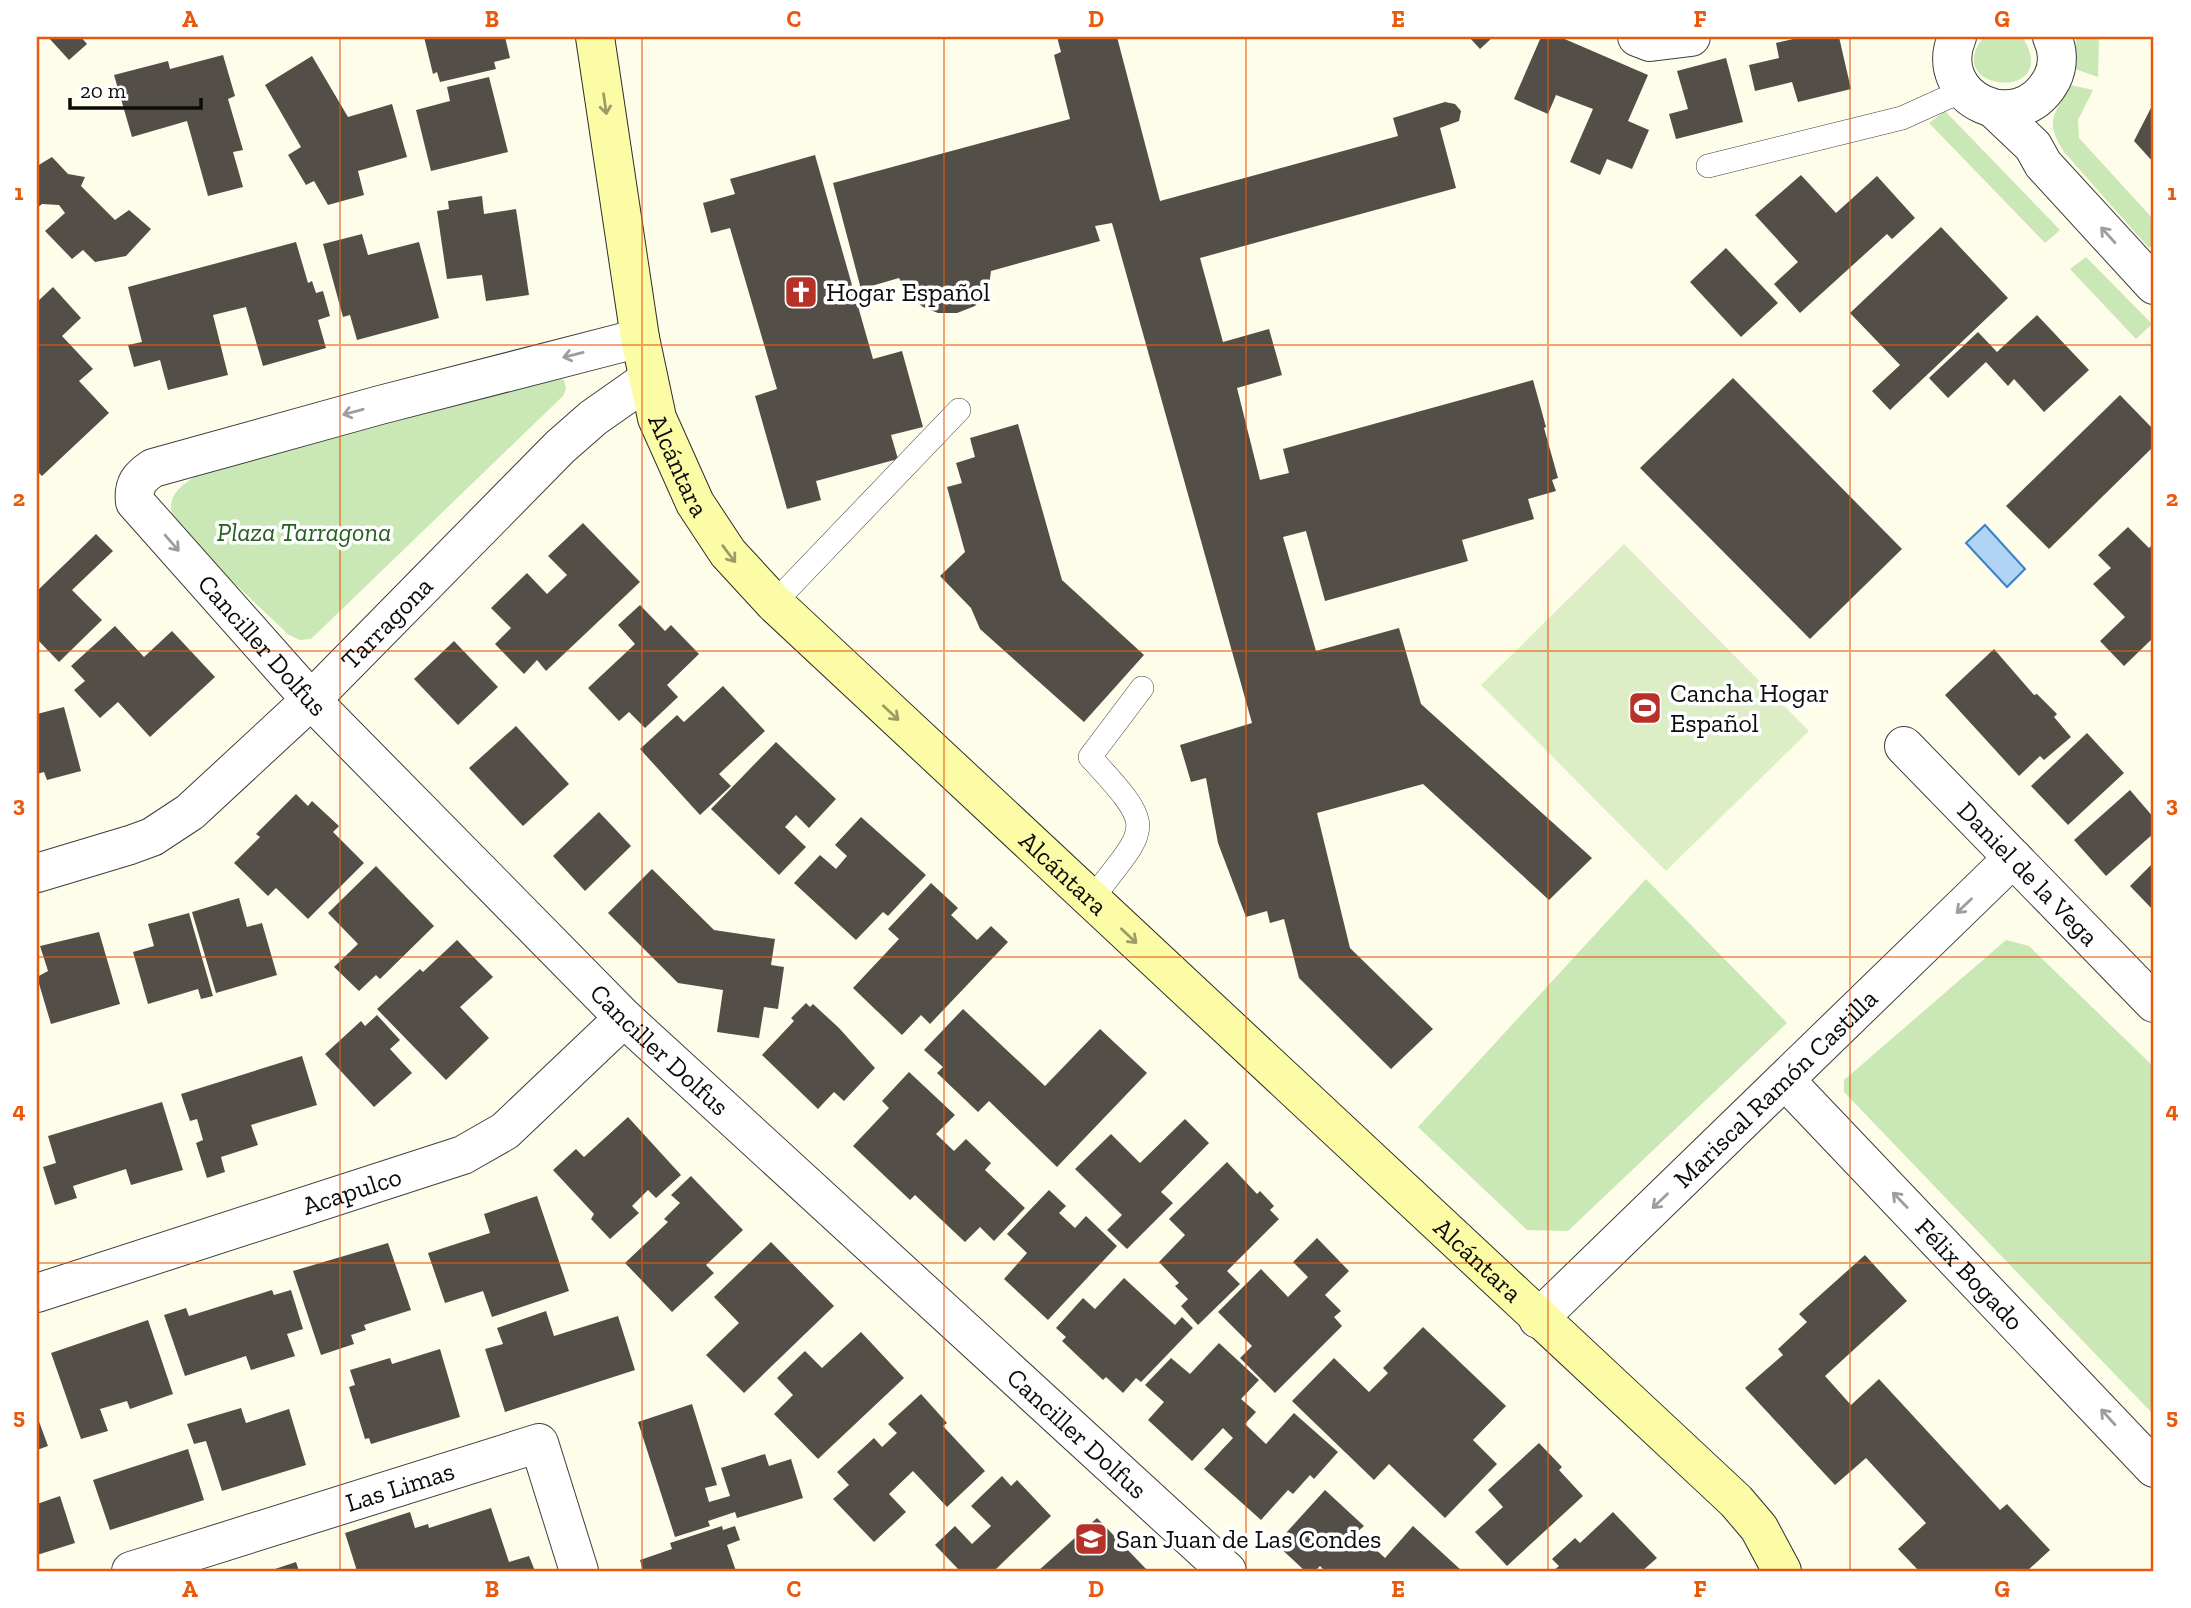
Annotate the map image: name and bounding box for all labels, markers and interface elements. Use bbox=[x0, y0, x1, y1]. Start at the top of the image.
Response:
text: A bbox=[182, 5, 198, 33]
text: B bbox=[485, 5, 499, 33]
text: C bbox=[787, 5, 801, 33]
text: D bbox=[1088, 5, 1104, 33]
text: E bbox=[1391, 5, 1405, 33]
text: F bbox=[1693, 5, 1707, 33]
text: G bbox=[1994, 5, 2010, 33]
scale bar bbox=[70, 66, 201, 110]
text: 20 m bbox=[80, 78, 126, 103]
one-way arrow bbox=[599, 92, 612, 115]
text: 1 bbox=[14, 178, 24, 206]
text: 1 bbox=[2167, 178, 2177, 206]
one-way arrow bbox=[2100, 227, 2116, 245]
church icon: Hogar Español bbox=[782, 273, 820, 311]
place label: Hogar Español bbox=[826, 276, 990, 308]
one-way arrow bbox=[563, 349, 585, 362]
one-way arrow bbox=[342, 406, 365, 419]
street label: Alcántara bbox=[641, 409, 716, 523]
text: 2 bbox=[13, 484, 25, 512]
text: 2 bbox=[2166, 484, 2178, 512]
park label: Plaza Tarragona bbox=[217, 516, 391, 548]
one-way arrow bbox=[164, 534, 180, 552]
one-way arrow bbox=[722, 544, 737, 562]
street label: Canciller Dolfus bbox=[191, 568, 334, 723]
street label: Tarragona bbox=[334, 570, 440, 676]
place label: Cancha Hogar Español bbox=[1670, 677, 1829, 739]
sports icon: Cancha Hogar Español bbox=[1626, 689, 1664, 727]
one-way arrow bbox=[882, 705, 899, 722]
text: 3 bbox=[13, 790, 25, 818]
text: 3 bbox=[2166, 790, 2178, 818]
street label: Daniel de la Vega bbox=[1951, 795, 2106, 953]
street label: Alcántara bbox=[1013, 824, 1114, 922]
one-way arrow bbox=[1955, 897, 1972, 914]
one-way arrow bbox=[1120, 927, 1137, 944]
street label: Canciller Dolfus bbox=[583, 977, 736, 1122]
street label: Mariscal Ramón Castilla bbox=[1667, 982, 1884, 1195]
text: 4 bbox=[12, 1096, 26, 1124]
text: 4 bbox=[2165, 1096, 2179, 1124]
street label: Acapulco bbox=[298, 1160, 405, 1222]
one-way arrow bbox=[1652, 1192, 1669, 1209]
one-way arrow bbox=[1892, 1192, 1909, 1209]
street label: Alcántara bbox=[1427, 1211, 1529, 1309]
street label: Félix Bogado bbox=[1909, 1211, 2031, 1337]
street label: Canciller Dolfus bbox=[1000, 1361, 1154, 1506]
text: 5 bbox=[13, 1402, 25, 1430]
text: 5 bbox=[2166, 1402, 2178, 1430]
one-way arrow bbox=[2100, 1409, 2117, 1426]
street label: Las Limas bbox=[342, 1455, 458, 1519]
school or university icon: San Juan de Las Condes bbox=[1072, 1520, 1110, 1558]
place label: San Juan de Las Condes bbox=[1116, 1523, 1381, 1555]
text: A bbox=[182, 1575, 198, 1603]
text: B bbox=[485, 1575, 499, 1603]
text: C bbox=[787, 1575, 801, 1603]
text: D bbox=[1088, 1575, 1104, 1603]
text: E bbox=[1391, 1575, 1405, 1603]
text: F bbox=[1693, 1575, 1707, 1603]
text: G bbox=[1994, 1575, 2010, 1603]

